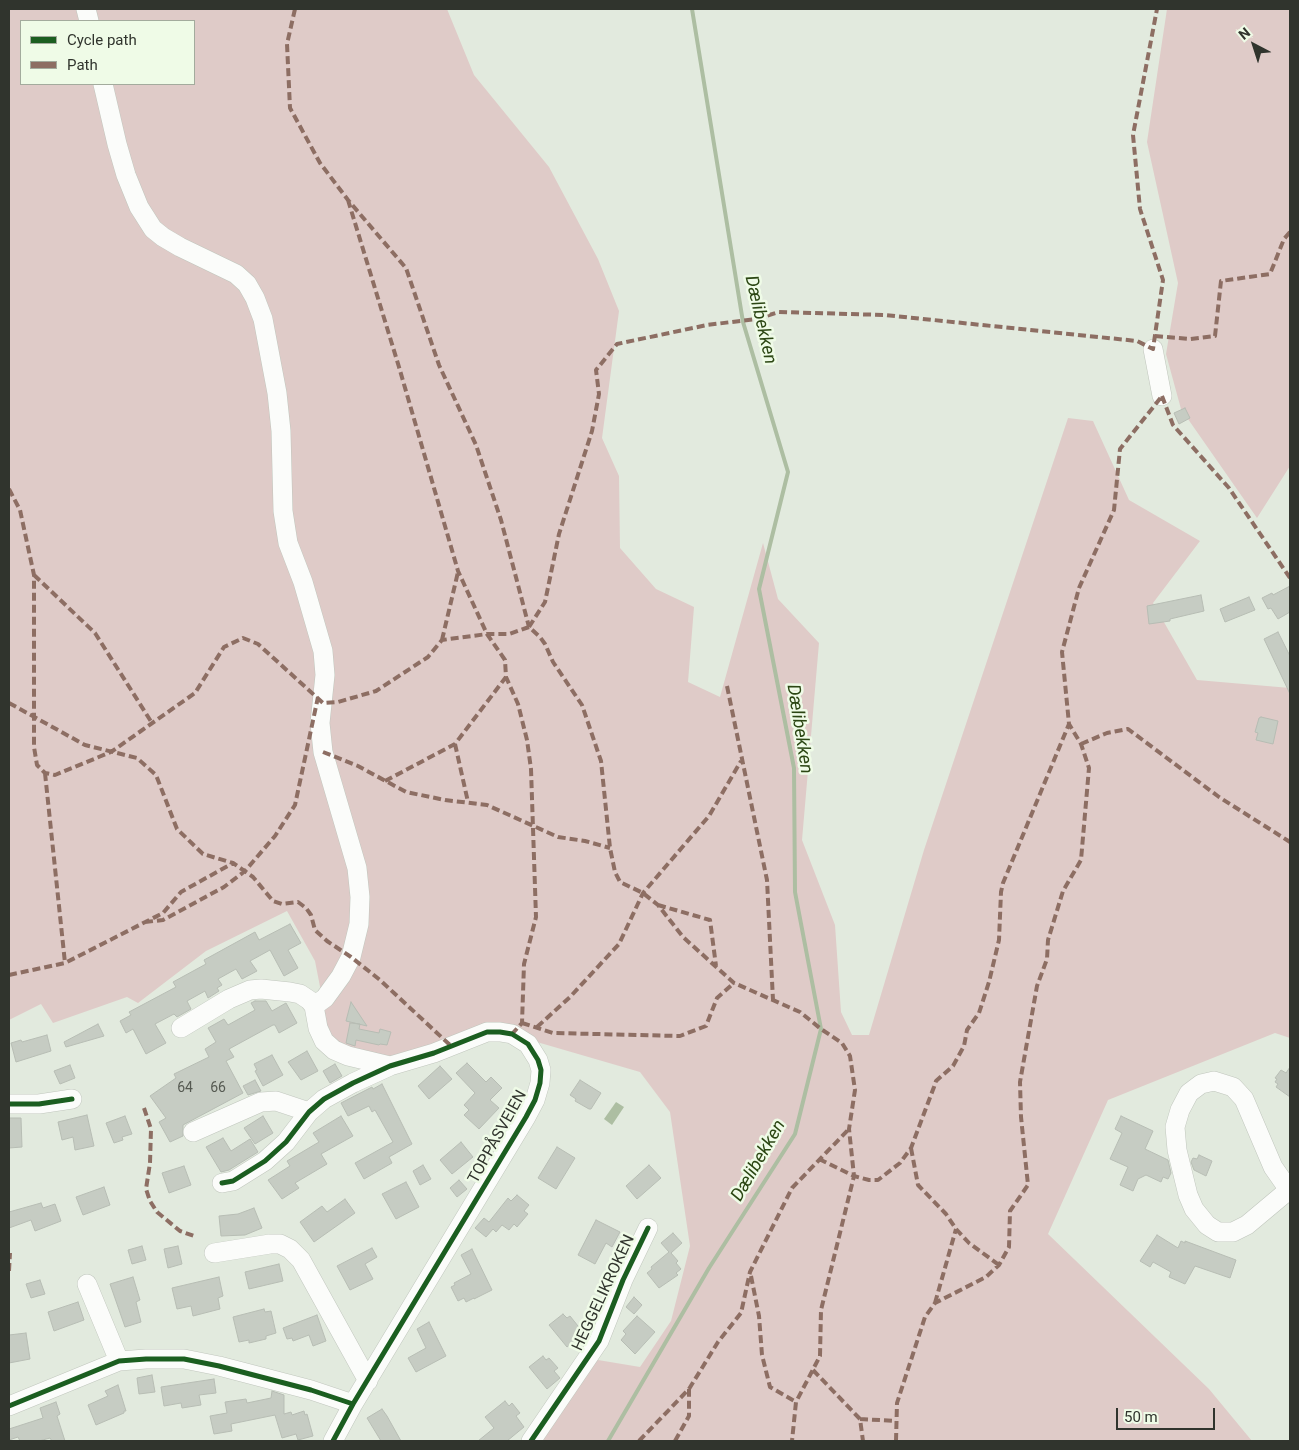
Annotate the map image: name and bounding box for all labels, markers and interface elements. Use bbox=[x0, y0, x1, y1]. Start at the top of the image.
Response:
legend bbox=[20, 20, 195, 85]
north arrow bbox=[1229, 20, 1279, 70]
text: N bbox=[1235, 24, 1253, 43]
text: Cycle path bbox=[67, 31, 137, 49]
text: Path bbox=[67, 56, 98, 74]
water label: Dælibekken bbox=[739, 274, 781, 366]
water label: Dælibekken bbox=[781, 683, 817, 775]
house number: 64 bbox=[177, 1080, 193, 1096]
house number: 66 bbox=[210, 1080, 226, 1096]
street label: TOPPÅSVEIEN bbox=[465, 1087, 531, 1187]
water label: Dælibekken bbox=[727, 1117, 791, 1205]
street label: HEGGELIKROKEN bbox=[569, 1232, 639, 1354]
scale bar bbox=[1119, 1398, 1218, 1430]
text: 50 m bbox=[1124, 1408, 1158, 1426]

